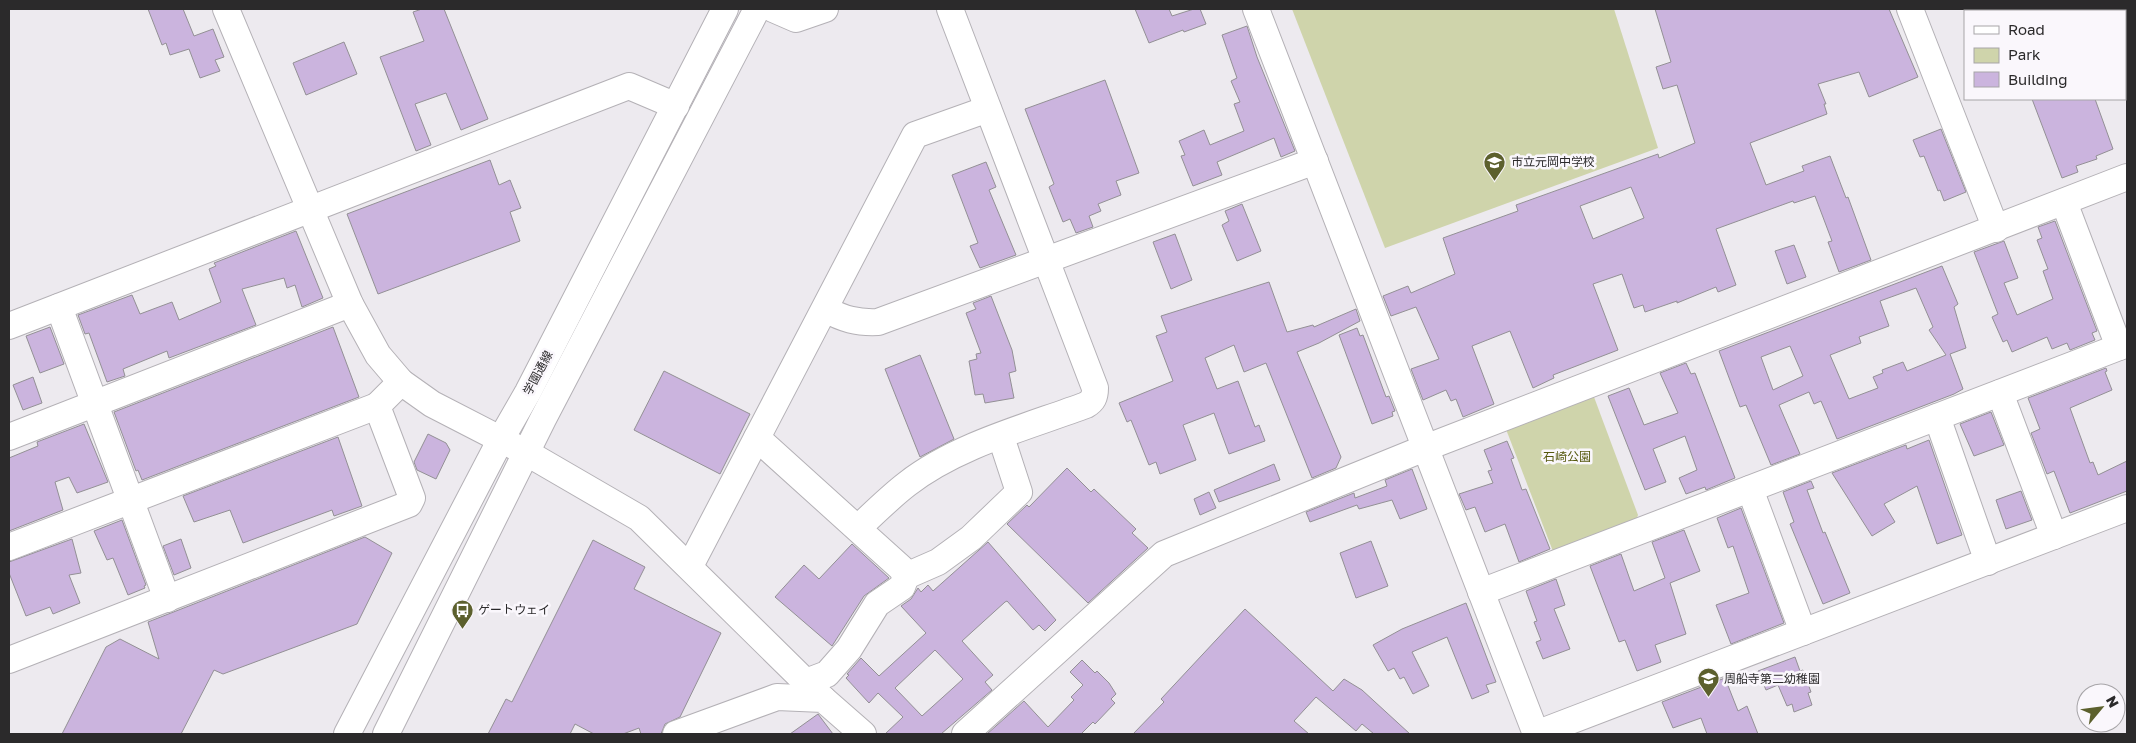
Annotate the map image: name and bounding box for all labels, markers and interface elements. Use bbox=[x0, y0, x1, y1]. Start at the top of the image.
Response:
legend bbox=[1964, 10, 2126, 100]
text: Road bbox=[2008, 20, 2045, 38]
text: Park bbox=[2008, 45, 2041, 63]
text: Building bbox=[2008, 70, 2068, 88]
school or university icon: 市立元岡中学校 bbox=[1483, 150, 1507, 181]
place label: 市立元岡中学校 bbox=[1511, 154, 1595, 169]
street label: 学園通線 bbox=[520, 348, 555, 397]
park label: 石崎公園 bbox=[1543, 449, 1591, 464]
bus stop icon: ゲートウェイ bbox=[450, 598, 474, 629]
place label: ゲートウェイ bbox=[478, 602, 550, 617]
school or university icon: 周船寺第二幼稚園 bbox=[1696, 667, 1720, 698]
place label: 周船寺第二幼稚園 bbox=[1724, 671, 1820, 686]
north arrow bbox=[2076, 683, 2126, 733]
text: N bbox=[2103, 693, 2123, 710]

